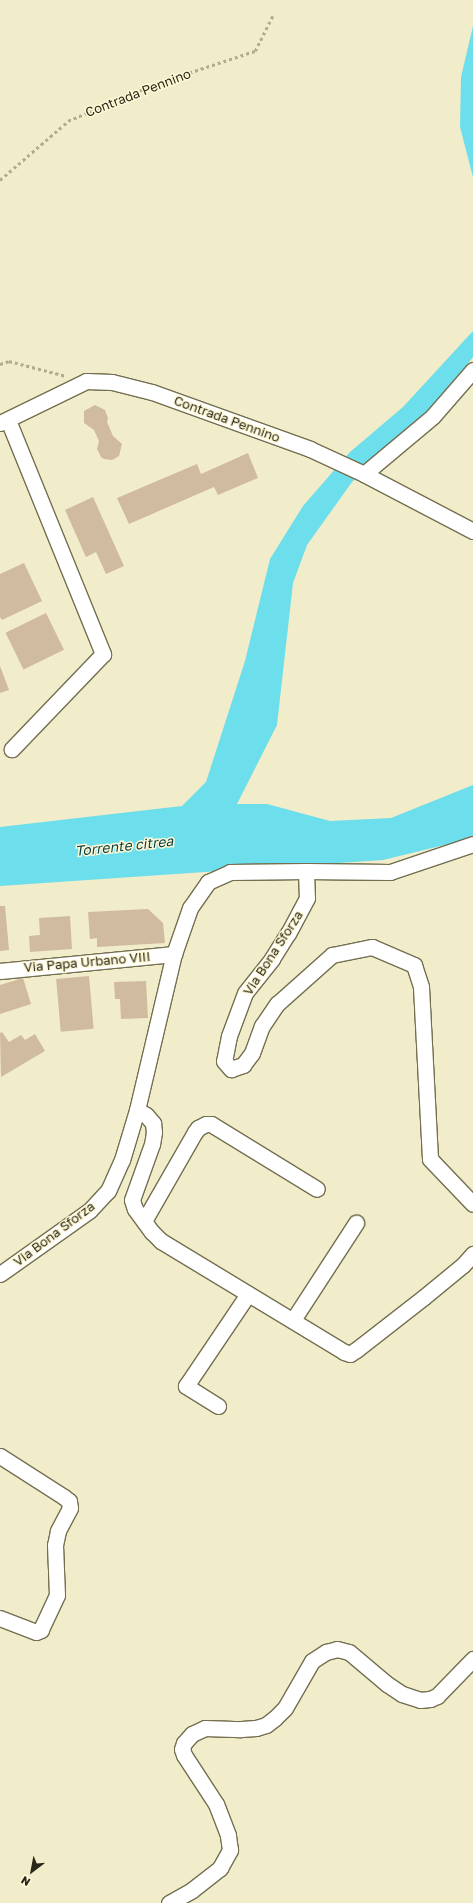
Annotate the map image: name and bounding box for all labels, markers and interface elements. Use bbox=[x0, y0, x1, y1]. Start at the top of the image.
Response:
street label: Contrada Pennino bbox=[83, 66, 193, 120]
street label: Contrada Pennino bbox=[172, 393, 282, 445]
water label: Torrente citrea bbox=[74, 832, 174, 860]
street label: Via Bona Sforza bbox=[240, 908, 306, 998]
street label: Via Papa Urbano VIII bbox=[23, 949, 151, 975]
street label: Via Bona Sforza bbox=[10, 1198, 98, 1270]
north arrow bbox=[12, 1851, 52, 1891]
text: N bbox=[18, 1874, 32, 1889]

